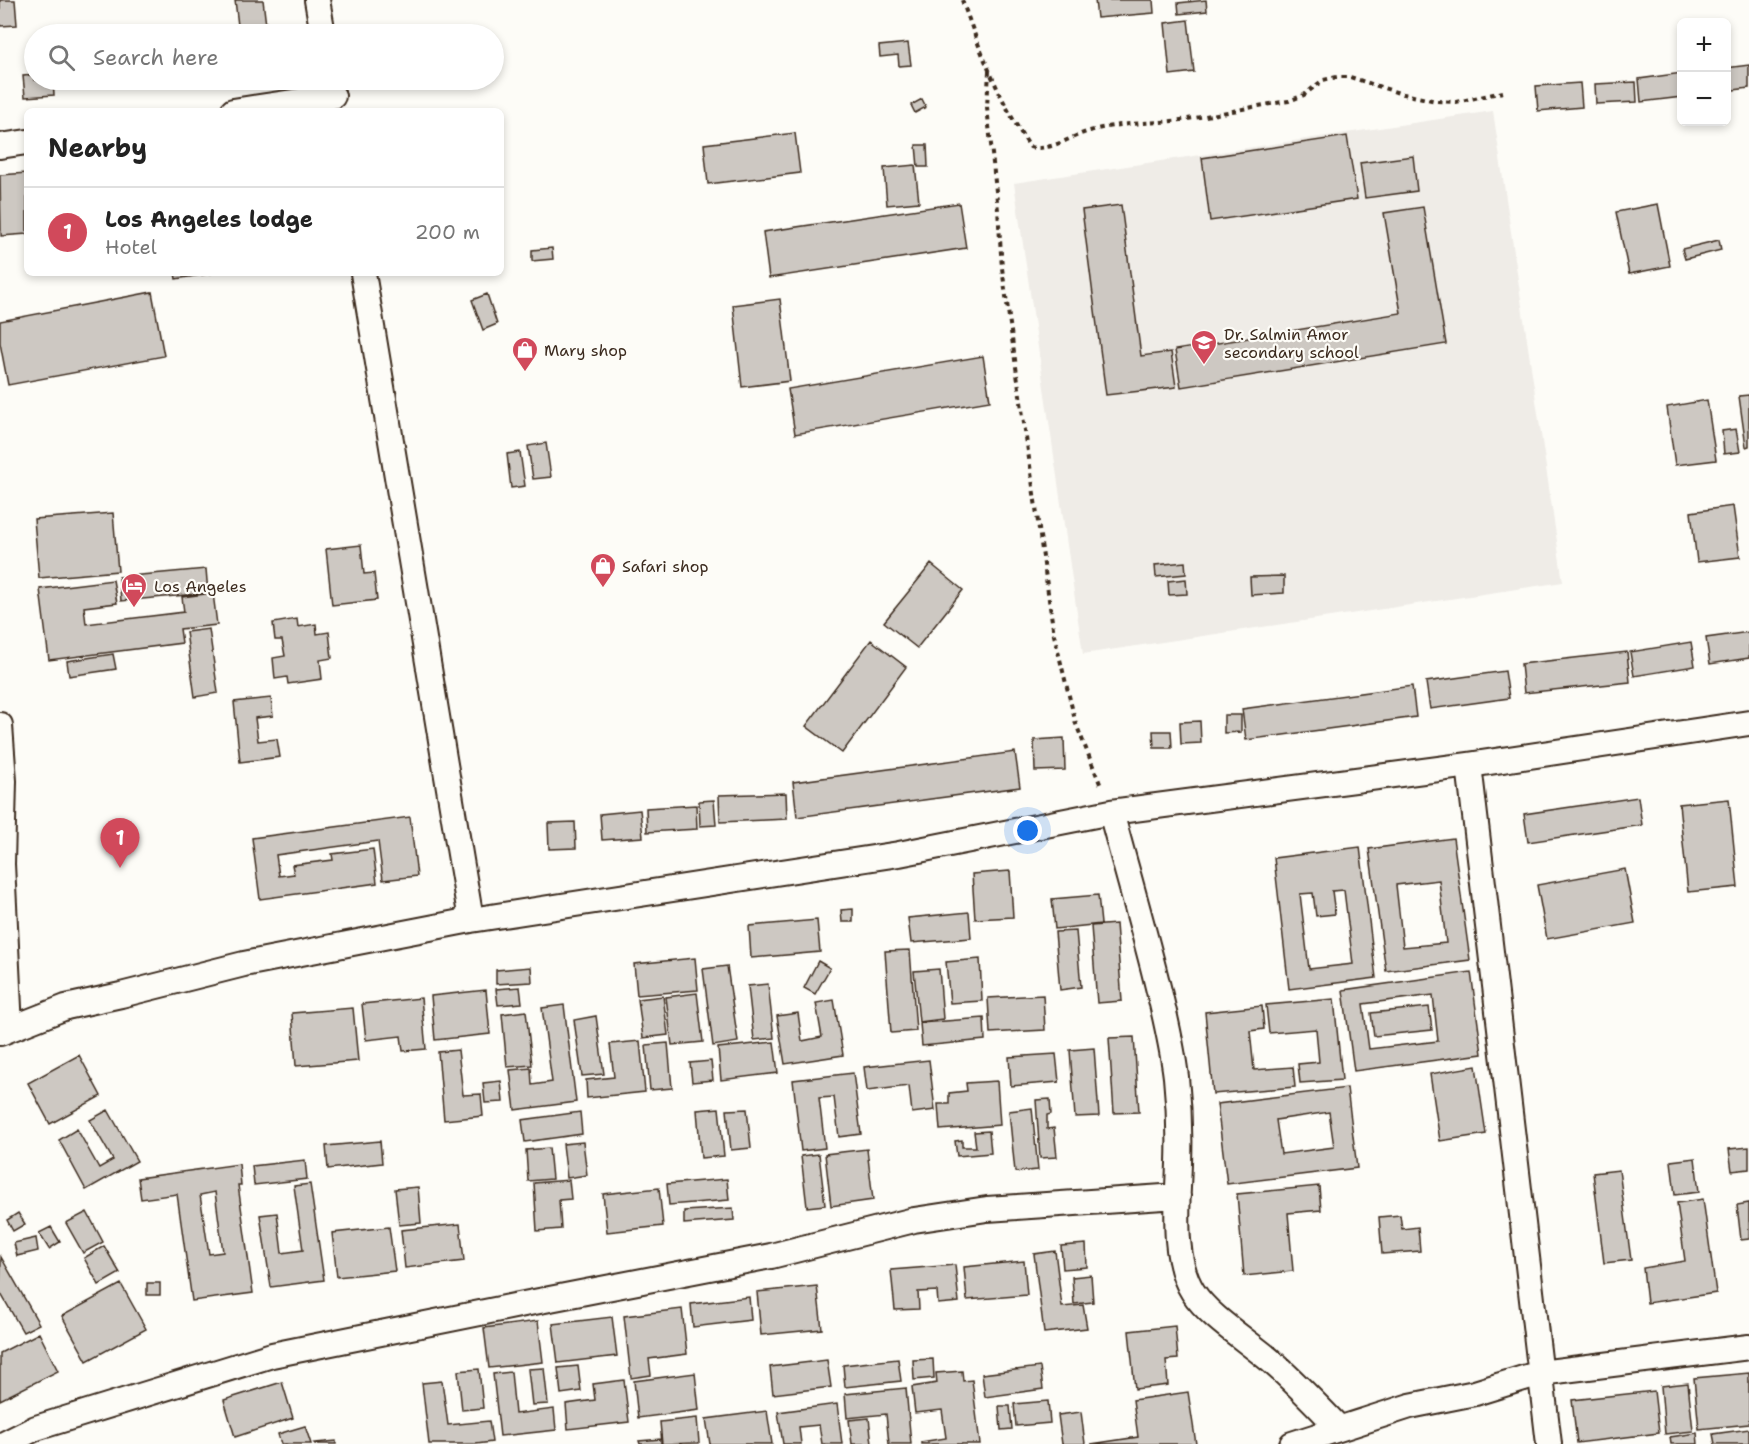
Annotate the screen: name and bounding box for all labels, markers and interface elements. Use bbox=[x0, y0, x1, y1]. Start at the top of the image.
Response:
map controls bbox=[1677, 18, 1731, 126]
button: + bbox=[1677, 18, 1731, 72]
search box bbox=[24, 24, 504, 90]
icon: search bbox=[45, 41, 78, 74]
text: Search here bbox=[93, 43, 219, 72]
button: − bbox=[1677, 72, 1731, 126]
text: Nearby bbox=[48, 130, 147, 165]
text: Los Angeles lodge bbox=[105, 205, 313, 234]
text: 1 bbox=[63, 219, 72, 245]
text: 200 m bbox=[415, 219, 480, 245]
text: Hotel bbox=[105, 234, 157, 260]
place label: Dr. Salmin Amor secondary school bbox=[1224, 324, 1359, 363]
school or university icon: Dr. Salmin Amor secondary school bbox=[1189, 328, 1219, 366]
shop icon: Mary shop bbox=[510, 335, 540, 373]
place label: Mary shop bbox=[544, 340, 627, 361]
shop icon: Safari shop bbox=[588, 551, 618, 589]
place label: Safari shop bbox=[622, 556, 708, 577]
hotel icon: Los Angeles bbox=[119, 571, 149, 609]
place label: Los Angeles bbox=[154, 576, 247, 597]
your location bbox=[1013, 816, 1042, 845]
pin: 1 bbox=[100, 818, 140, 868]

